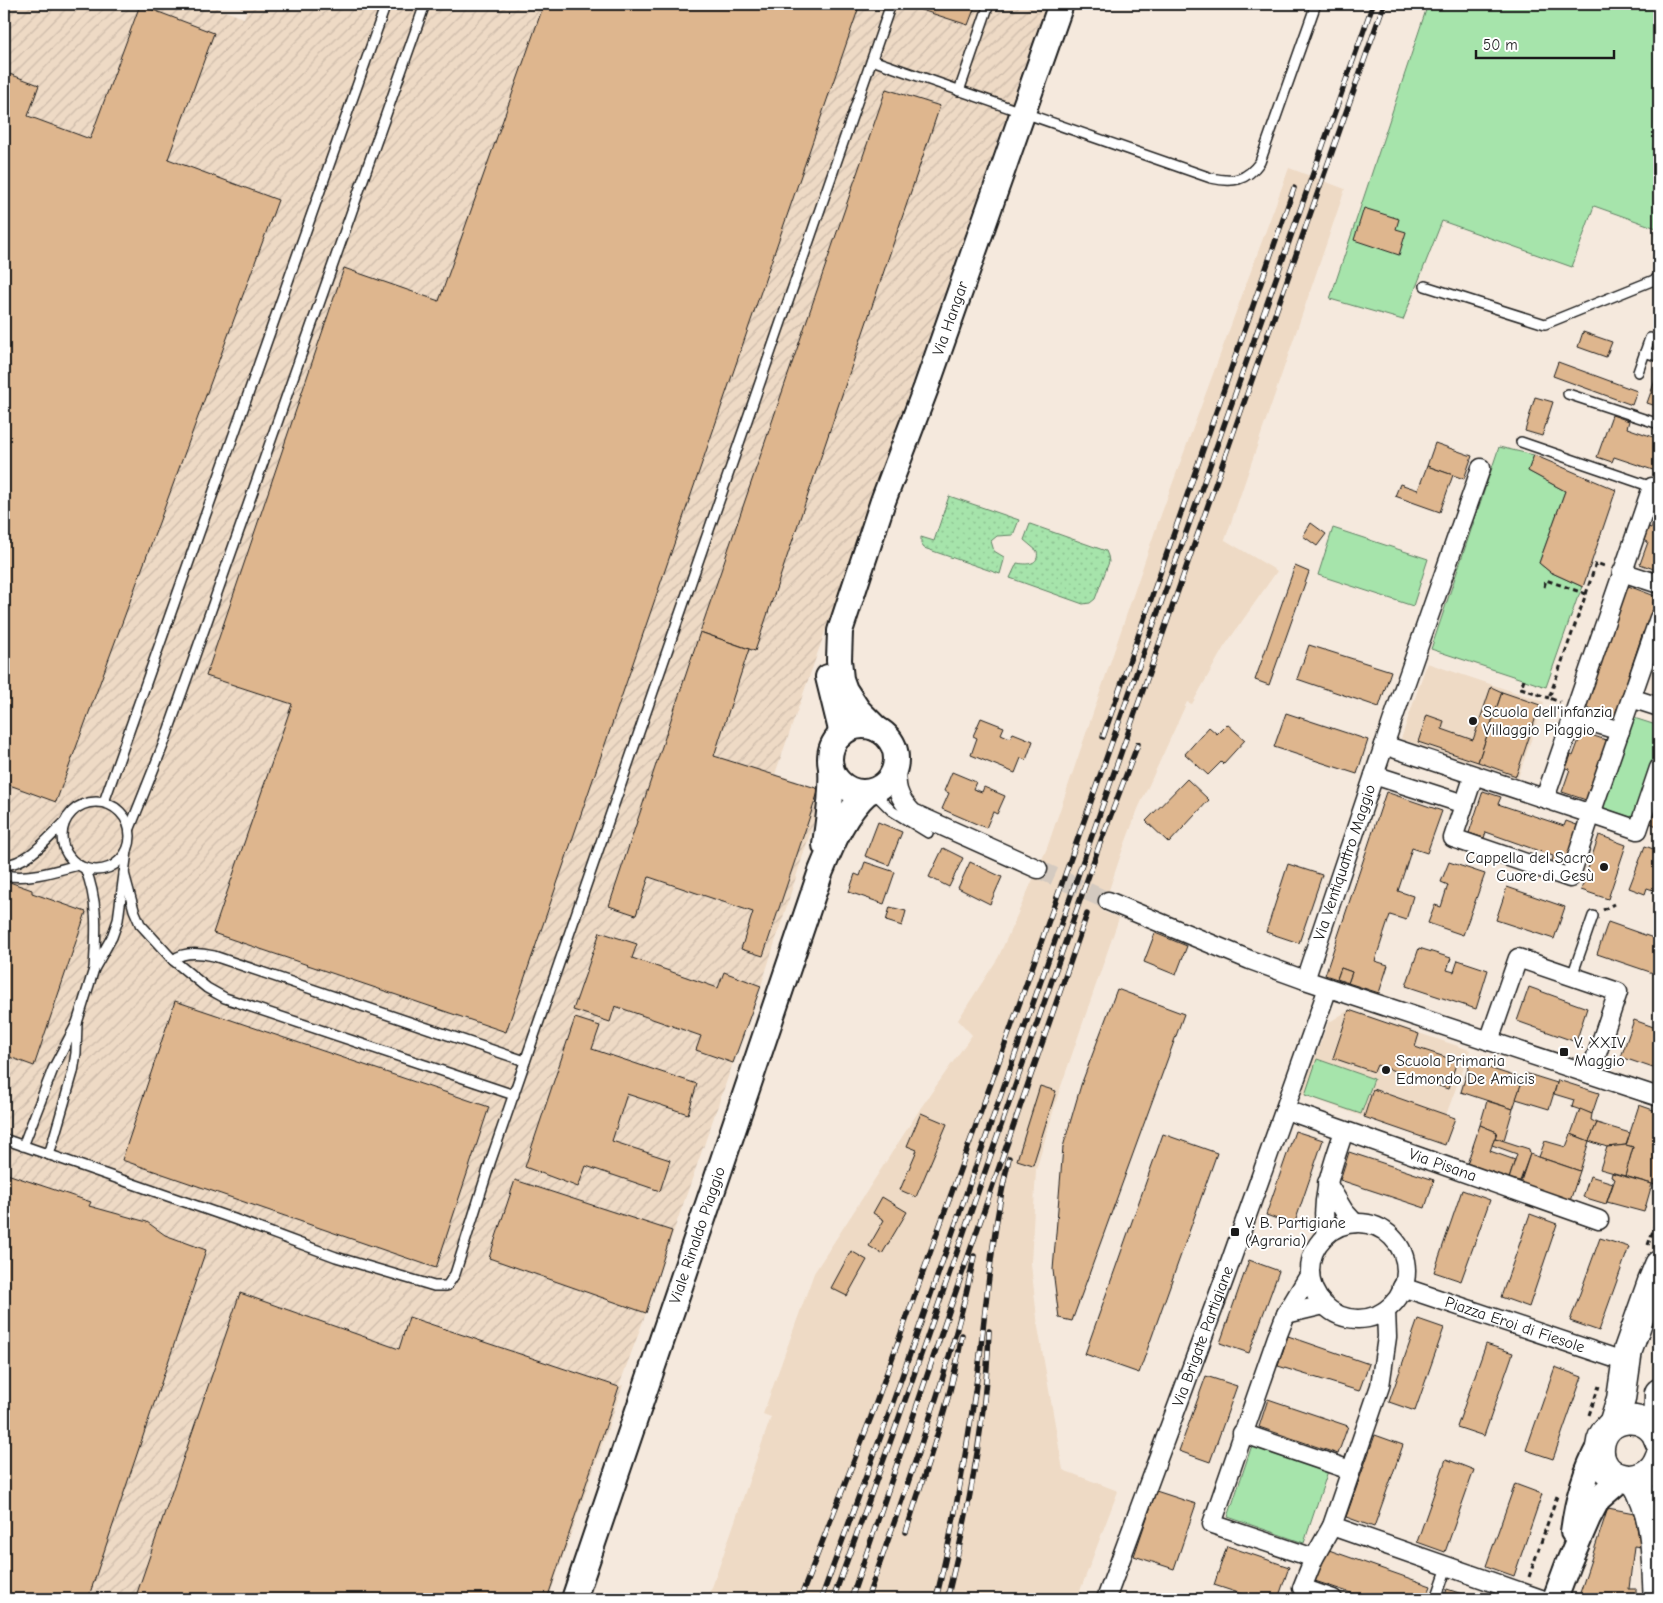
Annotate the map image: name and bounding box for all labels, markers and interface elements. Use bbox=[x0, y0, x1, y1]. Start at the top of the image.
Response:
scale bar bbox=[1476, 28, 1613, 60]
text: 50 m bbox=[1483, 36, 1518, 54]
street label: Via Hangar bbox=[929, 278, 972, 358]
place label: Scuola dell'infanzia Villaggio Piaggio bbox=[1483, 703, 1613, 739]
marker: Scuola dell'infanzia Villaggio Piaggio bbox=[1467, 715, 1479, 727]
street label: Via Ventiquattro Maggio bbox=[1310, 782, 1379, 943]
place label: Cappella del Sacro Cuore di Gesù bbox=[1466, 849, 1594, 885]
marker: Cappella del Sacro Cuore di Gesù bbox=[1598, 861, 1610, 873]
place label: V. XXIV Maggio bbox=[1574, 1034, 1626, 1070]
marker: V. XXIV Maggio bbox=[1558, 1046, 1570, 1058]
place label: Scuola Primaria Edmondo De Amicis bbox=[1396, 1052, 1535, 1088]
marker: Scuola Primaria Edmondo De Amicis bbox=[1380, 1064, 1392, 1076]
street label: Via Pisana bbox=[1406, 1145, 1479, 1185]
street label: Viale Rinaldo Piaggio bbox=[666, 1165, 729, 1306]
place label: V. B. Partigiane (Agraria) bbox=[1245, 1214, 1346, 1250]
marker: V. B. Partigiane (Agraria) bbox=[1229, 1226, 1241, 1238]
street label: Via Brigate Partigiane bbox=[1169, 1264, 1237, 1409]
street label: Piazza Eroi di Fiesole bbox=[1443, 1293, 1587, 1357]

